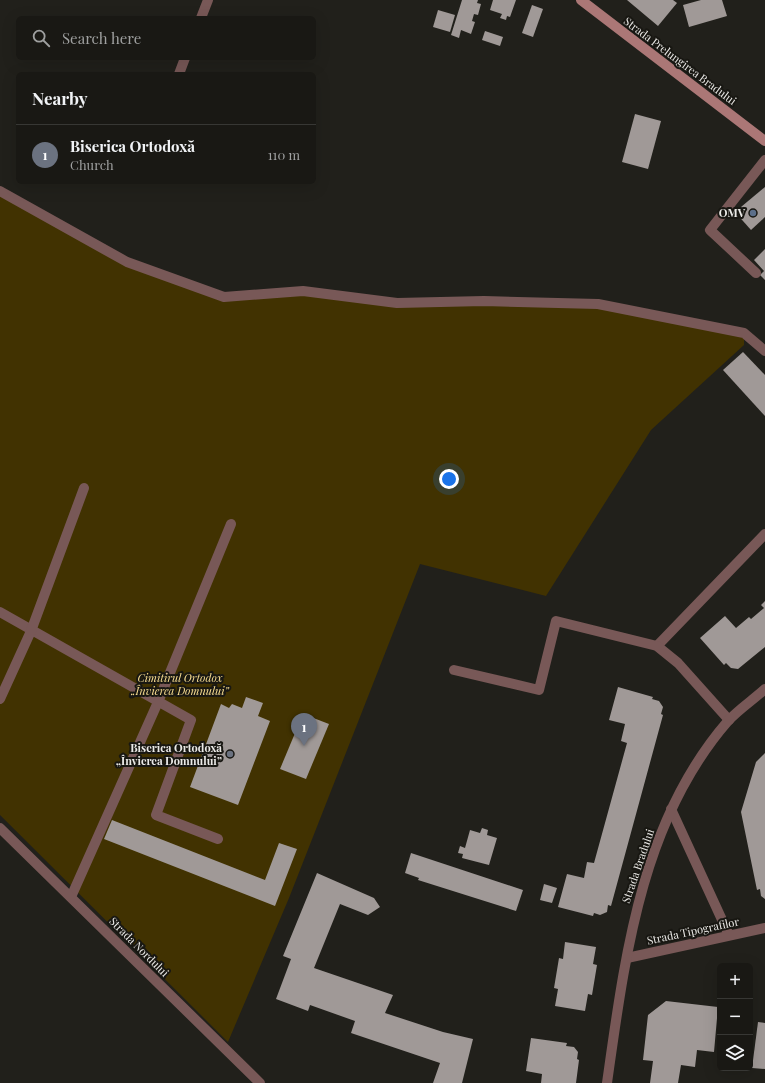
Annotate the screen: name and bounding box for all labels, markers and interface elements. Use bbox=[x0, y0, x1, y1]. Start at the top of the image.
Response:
street label: Strada Prelungirea Bradului bbox=[621, 13, 740, 108]
search box bbox=[16, 16, 316, 60]
icon: search bbox=[30, 27, 52, 49]
text: Search here bbox=[62, 28, 141, 48]
text: Nearby bbox=[32, 87, 87, 109]
text: Biserica Ortodoxă bbox=[70, 136, 195, 156]
text: 1 bbox=[43, 146, 47, 163]
text: 110 m bbox=[268, 146, 300, 163]
text: Church bbox=[70, 156, 114, 173]
place label: OMV bbox=[719, 205, 746, 220]
marker: OMV bbox=[748, 208, 758, 218]
your location bbox=[439, 469, 459, 489]
park label: Cimitirul Ortodox „Învierea Domnului” bbox=[130, 670, 230, 698]
pin: 1 bbox=[291, 713, 317, 746]
place label: Biserica Ortodoxă „Învierea Domnului” bbox=[116, 740, 222, 768]
marker: Biserica Ortodoxă „Învierea Domnului” bbox=[225, 749, 235, 759]
street label: Strada Bradului bbox=[618, 827, 657, 905]
street label: Strada Tipografilor bbox=[645, 913, 740, 948]
street label: Strada Nordului bbox=[106, 914, 172, 980]
map controls bbox=[717, 963, 753, 1071]
button: + bbox=[717, 963, 753, 999]
button: − bbox=[717, 999, 753, 1035]
button: layers bbox=[717, 1035, 753, 1071]

